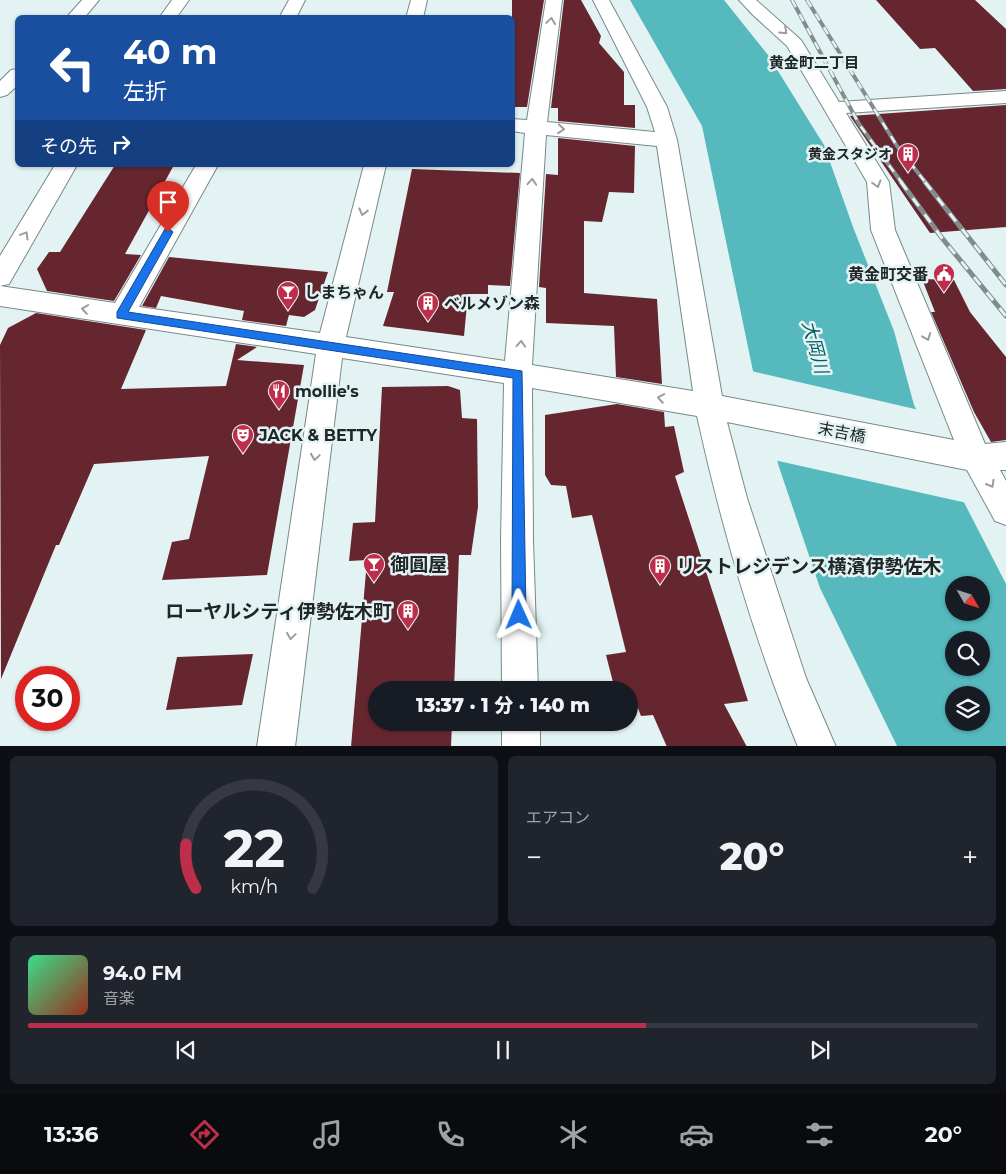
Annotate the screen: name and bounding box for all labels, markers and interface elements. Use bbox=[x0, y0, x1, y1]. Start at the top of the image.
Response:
one-way arrow bbox=[546, 16, 556, 25]
one-way arrow bbox=[778, 25, 787, 34]
text: 40 m bbox=[123, 30, 218, 73]
icon: left bbox=[40, 35, 105, 100]
district label: 黄金町二丁目 bbox=[769, 53, 859, 72]
text: 左折 bbox=[123, 78, 167, 105]
one-way arrow bbox=[557, 124, 565, 135]
icon: right bbox=[107, 130, 135, 158]
text: その先 bbox=[40, 135, 97, 158]
building icon: 黄金スタジオ bbox=[896, 142, 920, 173]
place label: 黄金スタジオ bbox=[808, 145, 892, 163]
one-way arrow bbox=[527, 178, 538, 186]
one-way arrow bbox=[871, 179, 881, 188]
pin bbox=[147, 181, 189, 232]
icon: arrive bbox=[154, 188, 182, 216]
one-way arrow bbox=[358, 208, 369, 217]
one-way arrow bbox=[18, 232, 28, 241]
public building icon: 黄金町交番 bbox=[932, 262, 956, 293]
place label: 黄金町交番 bbox=[848, 265, 928, 284]
bar icon: しまちゃん bbox=[276, 280, 300, 311]
place label: しまちゃん bbox=[304, 283, 384, 302]
building icon: ベルメゾン森 bbox=[416, 291, 440, 322]
place label: ベルメゾン森 bbox=[444, 294, 540, 313]
one-way arrow bbox=[81, 305, 90, 315]
water label: 大岡川 bbox=[797, 318, 833, 378]
one-way arrow bbox=[920, 332, 931, 341]
one-way arrow bbox=[515, 340, 526, 348]
restaurant icon: mollie's bbox=[267, 379, 291, 410]
place label: mollie's bbox=[295, 382, 359, 401]
one-way arrow bbox=[657, 393, 665, 403]
street label: 末吉橋 bbox=[817, 419, 867, 446]
theatre icon: JACK & BETTY bbox=[231, 423, 255, 454]
place label: JACK & BETTY bbox=[258, 426, 378, 445]
one-way arrow bbox=[310, 454, 321, 462]
one-way arrow bbox=[984, 479, 994, 488]
bar icon: 御圓屋 bbox=[362, 552, 386, 583]
place label: 御圓屋 bbox=[390, 553, 447, 576]
building icon: リストレジデンス横濱伊勢佐木 bbox=[648, 554, 672, 585]
place label: リストレジデンス横濱伊勢佐木 bbox=[676, 555, 942, 578]
north arrow bbox=[945, 576, 990, 621]
map controls bbox=[945, 576, 990, 731]
position arrow bbox=[492, 588, 544, 640]
building icon: ローヤルシティ伊勢佐木町 bbox=[396, 599, 420, 630]
place label: ローヤルシティ伊勢佐木町 bbox=[165, 600, 392, 623]
button: search bbox=[945, 631, 990, 676]
one-way arrow bbox=[286, 632, 297, 640]
speed limit sign: 30 bbox=[15, 666, 80, 731]
button: layers bbox=[945, 686, 990, 731]
text: 13:37 · 1 分 · 140 m bbox=[416, 694, 590, 717]
text: エアコン bbox=[526, 808, 590, 827]
text: 22 bbox=[223, 817, 285, 880]
text: 20° bbox=[720, 833, 784, 880]
text: − bbox=[526, 840, 542, 874]
text: + bbox=[962, 840, 978, 874]
text: km/h bbox=[230, 876, 278, 897]
text: 94.0 FM bbox=[103, 962, 182, 985]
text: 音楽 bbox=[103, 989, 135, 1008]
icon: previous bbox=[172, 1036, 200, 1064]
icon: pause bbox=[489, 1036, 517, 1064]
icon: next bbox=[806, 1036, 834, 1064]
icon: directions bbox=[187, 1117, 222, 1152]
icon: music bbox=[310, 1117, 345, 1152]
icon: phone bbox=[433, 1117, 468, 1152]
icon: climate bbox=[556, 1117, 591, 1152]
icon: car bbox=[679, 1117, 714, 1152]
icon: filters bbox=[802, 1117, 837, 1152]
text: 13:36 bbox=[44, 1121, 98, 1148]
text: 20° bbox=[925, 1121, 962, 1148]

